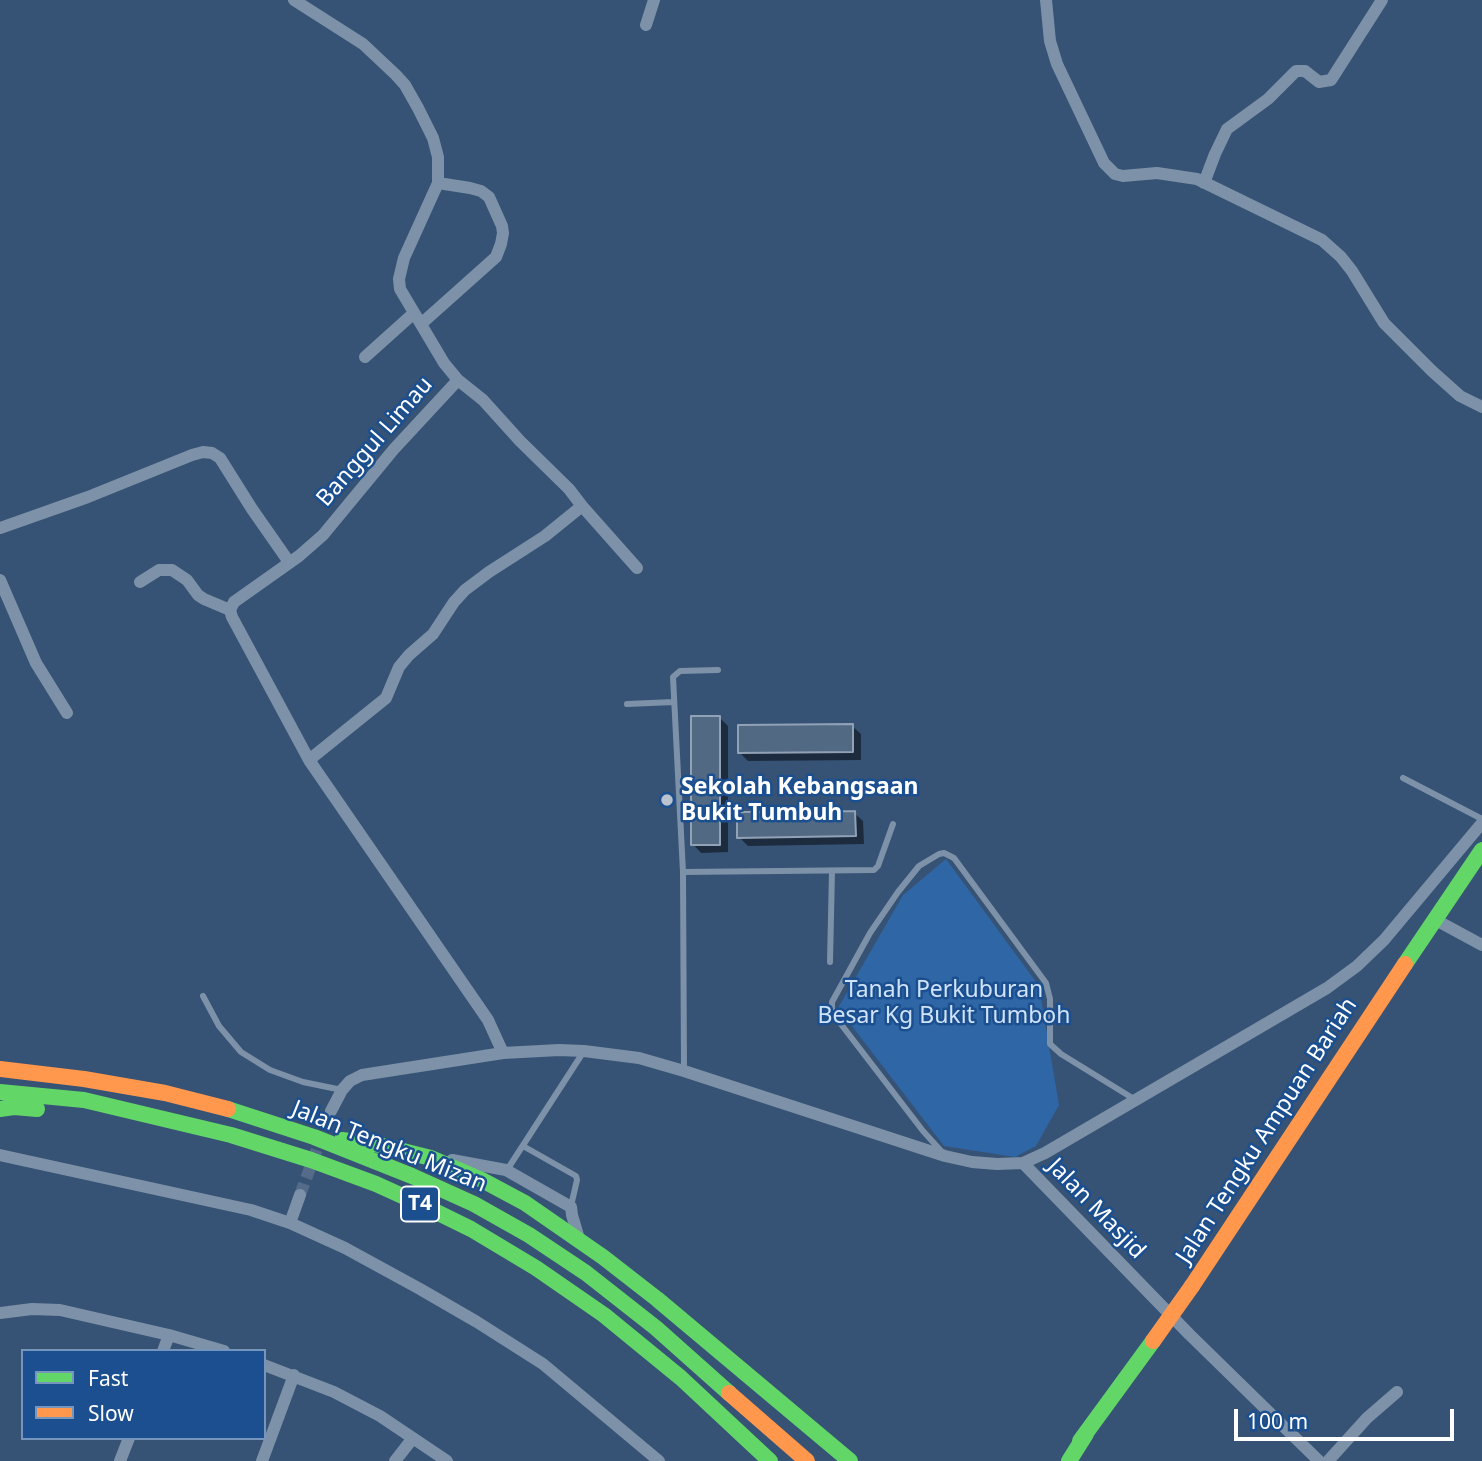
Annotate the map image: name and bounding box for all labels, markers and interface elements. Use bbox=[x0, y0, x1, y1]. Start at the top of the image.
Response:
street label: Banggul Limau bbox=[311, 371, 439, 513]
place label: Sekolah Kebangsaan Bukit Tumbuh bbox=[681, 773, 918, 827]
marker: Sekolah Kebangsaan Bukit Tumbuh bbox=[659, 792, 675, 808]
park label: Tanah Perkuburan Besar Kg Bukit Tumboh bbox=[818, 976, 1070, 1030]
street label: Jalan Tengku Ampuan Bariah bbox=[1171, 993, 1363, 1269]
street label: Jalan Tengku Mizan bbox=[287, 1095, 491, 1199]
street label: Jalan Masjid bbox=[1041, 1153, 1151, 1265]
road number: T4 bbox=[401, 1186, 439, 1222]
legend bbox=[21, 1349, 266, 1440]
text: Fast bbox=[88, 1364, 128, 1392]
scale bar bbox=[1237, 1394, 1458, 1438]
text: Slow bbox=[88, 1399, 134, 1427]
text: 100 m bbox=[1247, 1407, 1308, 1435]

